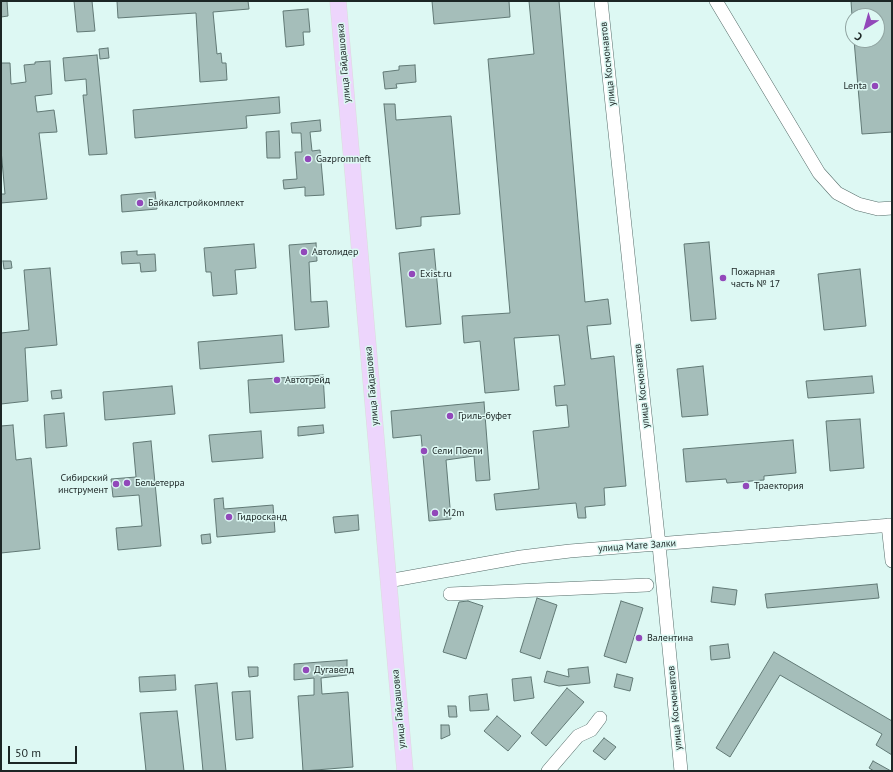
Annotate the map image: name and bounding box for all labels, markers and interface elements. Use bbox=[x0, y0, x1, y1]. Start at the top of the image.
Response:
north arrow bbox=[845, 8, 885, 48]
street label: улица Космонавтов bbox=[598, 21, 618, 107]
street label: улица Гайдашовка bbox=[335, 23, 353, 103]
text: С bbox=[852, 29, 865, 44]
place label: Lenta bbox=[844, 80, 867, 92]
marker: Lenta bbox=[870, 81, 880, 91]
place label: Gazpromneft bbox=[316, 153, 371, 165]
marker: Gazpromneft bbox=[303, 154, 313, 164]
place label: Байкалстройкомплект bbox=[148, 197, 244, 209]
marker: Байкалстройкомплект bbox=[135, 198, 145, 208]
place label: Автолидер bbox=[312, 246, 358, 258]
marker: Автолидер bbox=[299, 247, 309, 257]
place label: Пожарная часть № 17 bbox=[731, 266, 780, 290]
place label: Exist.ru bbox=[420, 268, 452, 280]
marker: Exist.ru bbox=[407, 269, 417, 279]
marker: Пожарная часть № 17 bbox=[718, 273, 728, 283]
street label: улица Космонавтов bbox=[632, 343, 652, 429]
street label: улица Гайдашовка bbox=[363, 346, 381, 426]
place label: Автотрейд bbox=[285, 374, 330, 386]
marker: Автотрейд bbox=[272, 375, 282, 385]
place label: Гриль-буфет bbox=[458, 410, 511, 422]
marker: Гриль-буфет bbox=[445, 411, 455, 421]
place label: Сели Поели bbox=[432, 445, 483, 457]
marker: Сели Поели bbox=[419, 446, 429, 456]
place label: Сибирский инструмент bbox=[58, 472, 108, 496]
place label: Бельетерра bbox=[135, 477, 185, 489]
marker: Бельетерра bbox=[122, 478, 132, 488]
marker: Сибирский инструмент bbox=[111, 479, 121, 489]
place label: Траектория bbox=[754, 480, 803, 492]
marker: Траектория bbox=[741, 481, 751, 491]
place label: М2m bbox=[443, 507, 464, 519]
marker: М2m bbox=[430, 508, 440, 518]
place label: Гидросканд bbox=[237, 511, 287, 523]
marker: Гидросканд bbox=[224, 512, 234, 522]
street label: улица Мате Залки bbox=[598, 537, 676, 555]
place label: Валентина bbox=[647, 632, 693, 644]
marker: Валентина bbox=[634, 633, 644, 643]
place label: Дугавелд bbox=[314, 664, 354, 676]
marker: Дугавелд bbox=[301, 665, 311, 675]
street label: улица Космонавтов bbox=[665, 665, 685, 751]
street label: улица Гайдашовка bbox=[390, 669, 408, 749]
scale bar bbox=[10, 738, 79, 764]
text: 50 m bbox=[15, 745, 41, 760]

